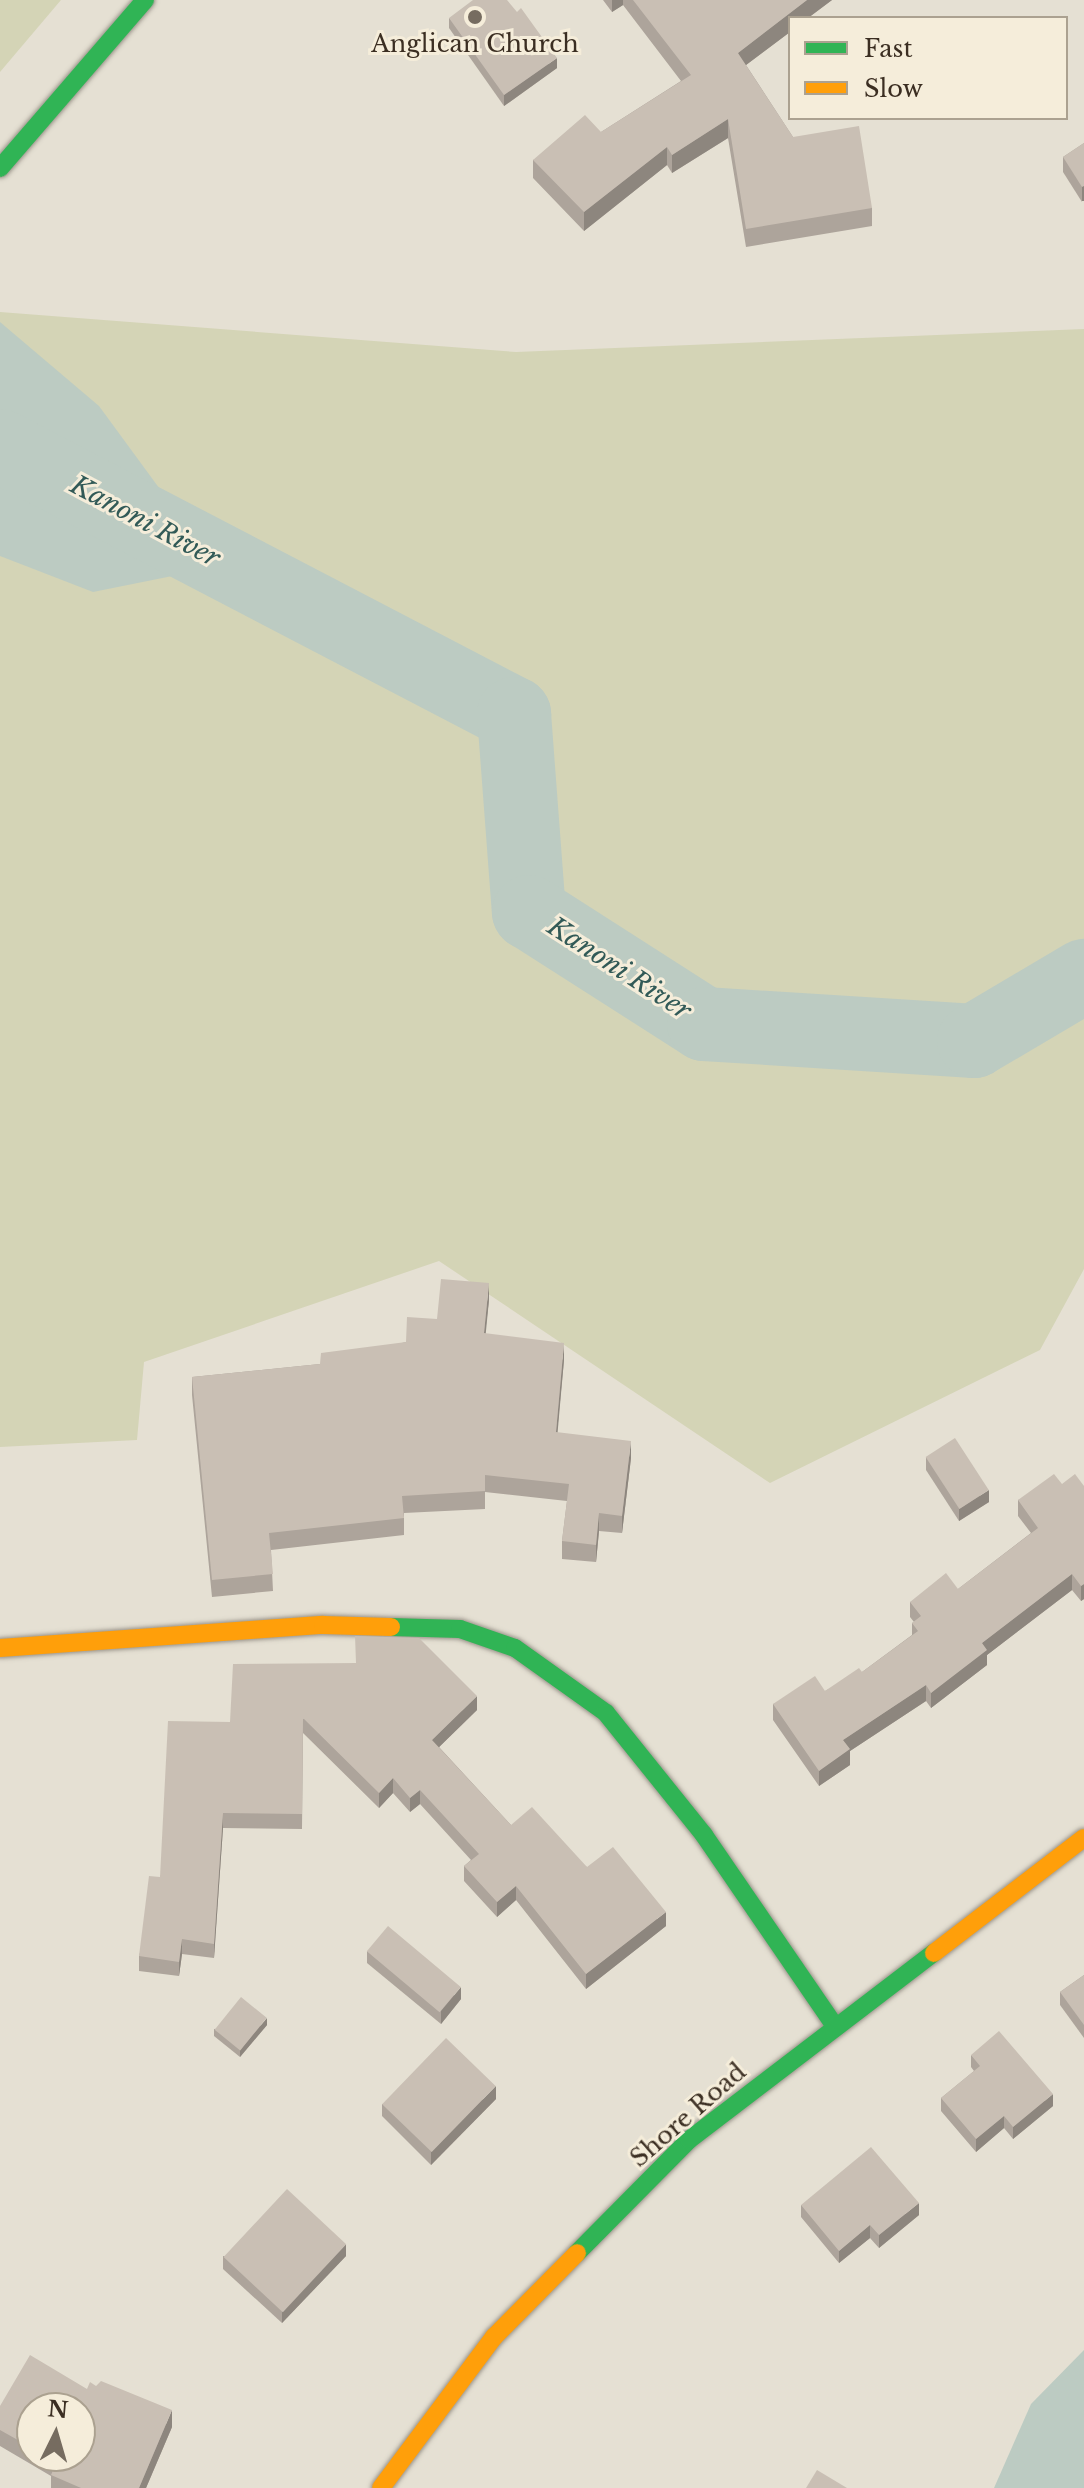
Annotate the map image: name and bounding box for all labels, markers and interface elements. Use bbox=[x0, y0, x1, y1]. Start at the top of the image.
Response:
marker: Anglican Church bbox=[466, 8, 484, 26]
legend bbox=[788, 16, 1068, 120]
place label: Anglican Church bbox=[371, 30, 579, 58]
text: Fast bbox=[864, 34, 912, 63]
text: Slow bbox=[864, 74, 923, 103]
water label: Kanoni River bbox=[65, 469, 225, 575]
water label: Kanoni River bbox=[541, 911, 697, 1027]
street label: Shore Road bbox=[624, 2057, 752, 2173]
north arrow bbox=[16, 2392, 96, 2472]
text: N bbox=[46, 2395, 69, 2424]

